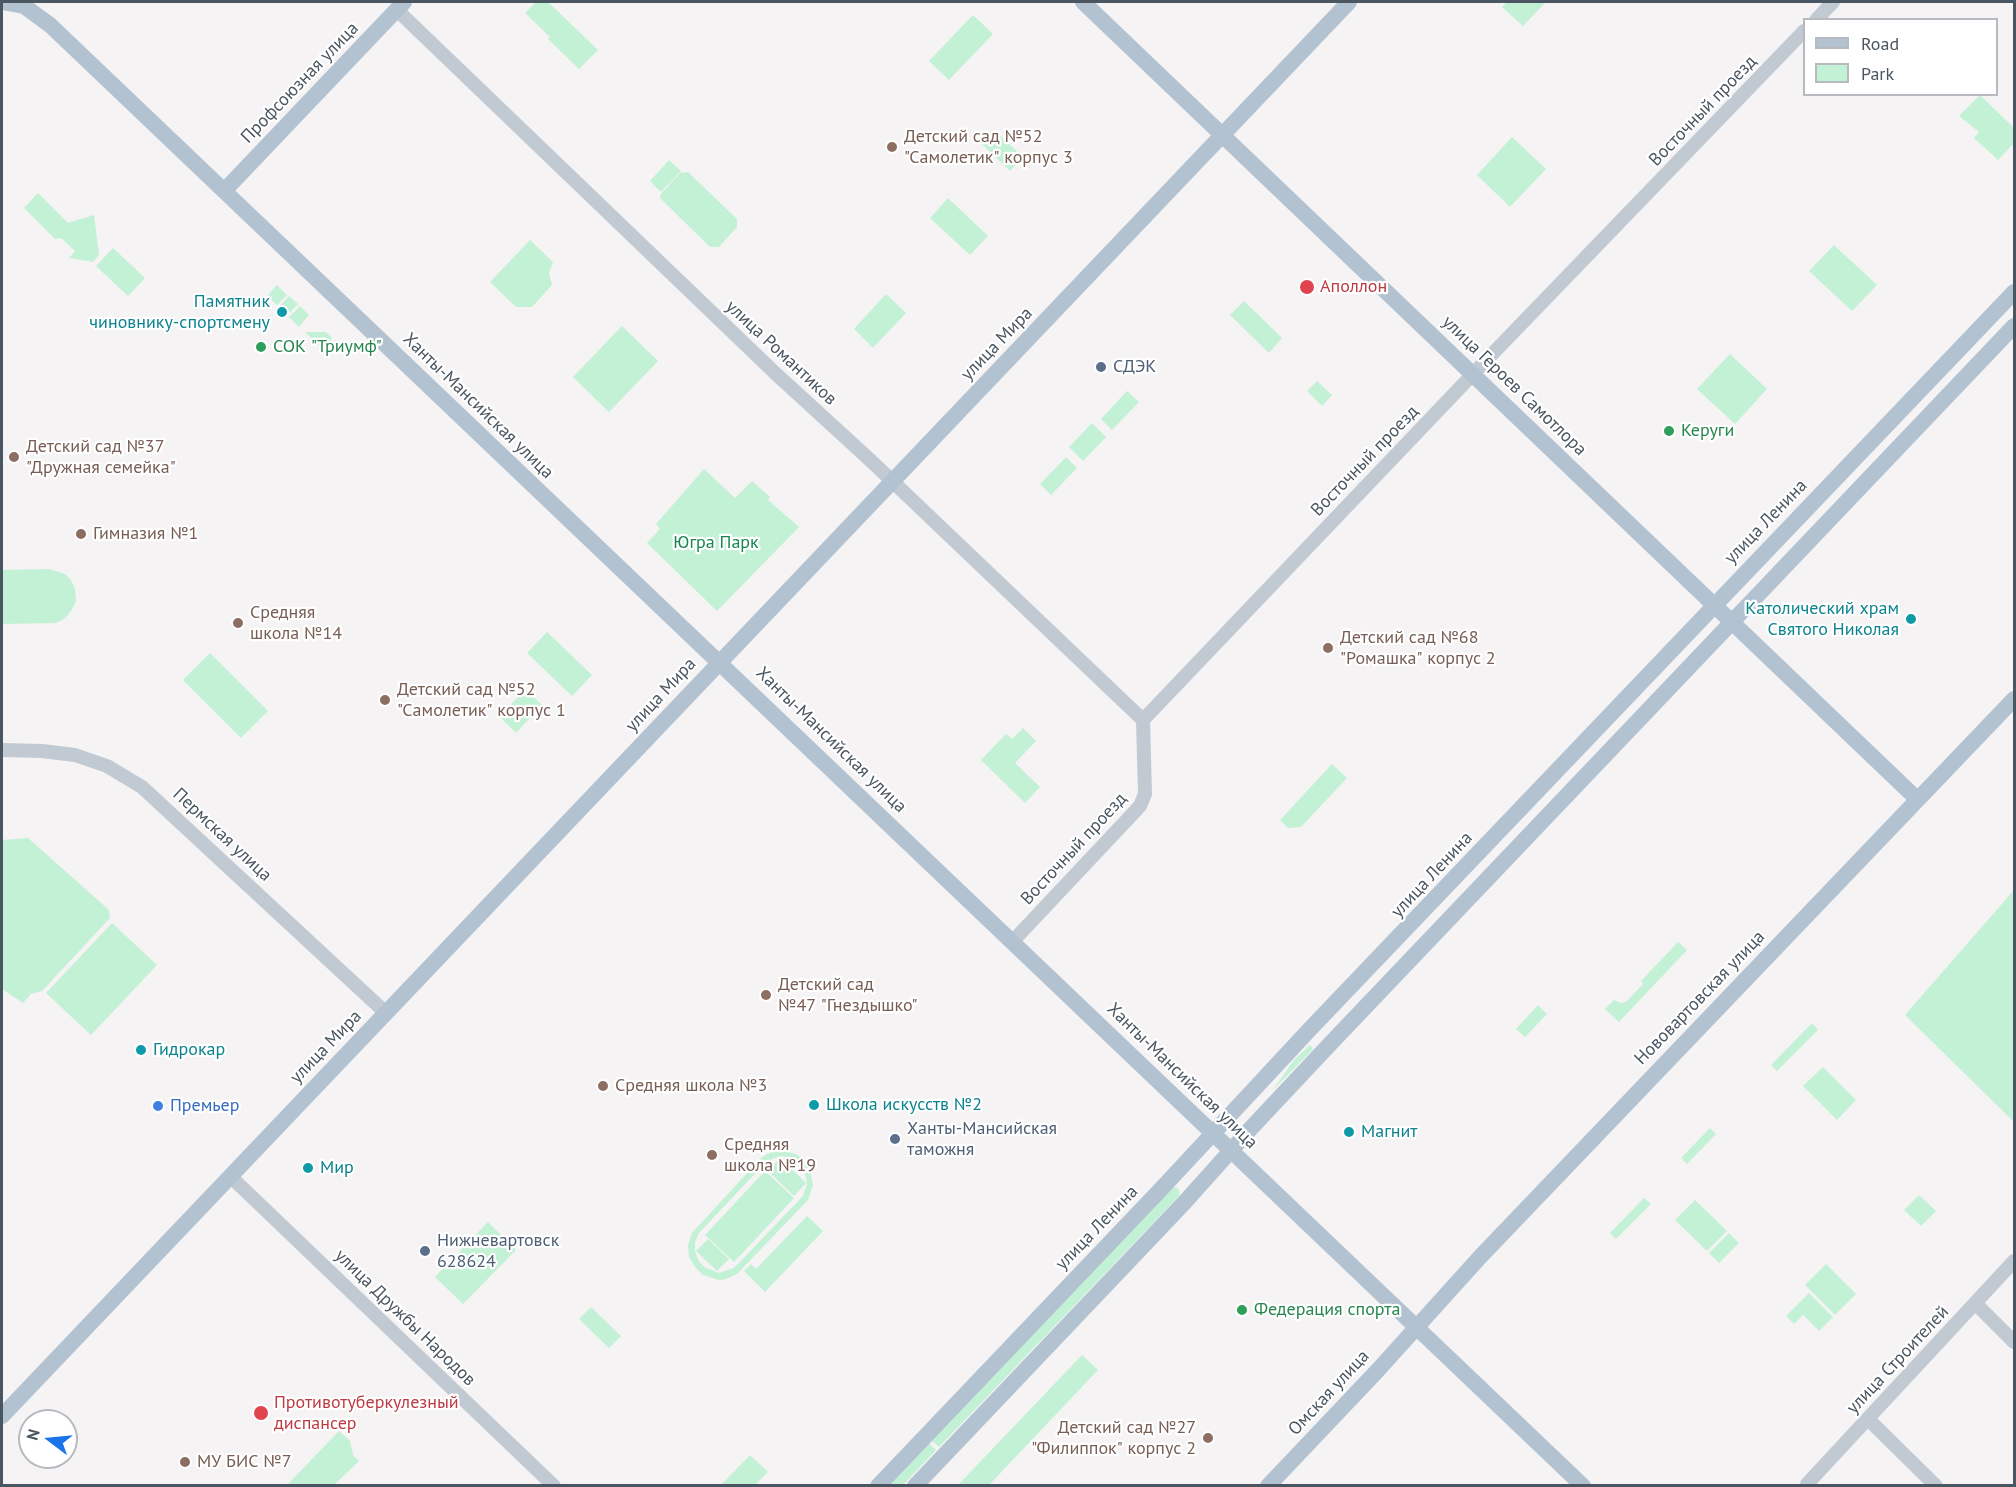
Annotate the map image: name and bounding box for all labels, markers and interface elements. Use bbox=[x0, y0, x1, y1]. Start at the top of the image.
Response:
street label: Профсоюзная улица bbox=[237, 18, 363, 148]
legend bbox=[1803, 18, 1998, 96]
text: Road bbox=[1861, 32, 1899, 55]
street label: Восточный проезд bbox=[1645, 51, 1761, 171]
text: Park bbox=[1861, 62, 1894, 85]
place label: Детский сад №52 "Самолетик" корпус 3 bbox=[904, 126, 1073, 168]
marker: Детский сад №52 "Самолетик" корпус 3 bbox=[885, 140, 899, 154]
place label: Аполлон bbox=[1320, 276, 1387, 298]
marker: Аполлон bbox=[1298, 278, 1316, 296]
place label: Памятник чиновнику-спортсмену bbox=[89, 291, 270, 334]
street label: улица Романтиков bbox=[721, 296, 841, 410]
street label: улица Мира bbox=[957, 303, 1037, 385]
marker: Памятник чиновнику-спортсмену bbox=[275, 305, 289, 319]
street label: улица Героев Самотлора bbox=[1437, 311, 1591, 461]
street label: Ханты-Мансийская улица bbox=[398, 328, 558, 484]
place label: СОК "Триумф" bbox=[273, 336, 382, 358]
marker: СОК "Триумф" bbox=[254, 340, 268, 354]
place label: СДЭК bbox=[1113, 356, 1156, 378]
marker: СДЭК bbox=[1094, 360, 1108, 374]
street label: Восточный проезд bbox=[1307, 401, 1423, 521]
place label: Керуги bbox=[1681, 420, 1734, 442]
marker: Керуги bbox=[1662, 424, 1676, 438]
place label: Детский сад №37 "Дружная семейка" bbox=[26, 436, 176, 478]
marker: Детский сад №37 "Дружная семейка" bbox=[7, 450, 21, 464]
street label: улица Ленина bbox=[1720, 475, 1812, 569]
place label: Гимназия №1 bbox=[93, 523, 198, 545]
marker: Гимназия №1 bbox=[74, 527, 88, 541]
park label: Югра Парк bbox=[673, 532, 759, 554]
place label: Католический храм Святого Николая bbox=[1745, 598, 1899, 640]
place label: Средняя школа №14 bbox=[250, 602, 342, 644]
marker: Католический храм Святого Николая bbox=[1904, 612, 1918, 626]
marker: Средняя школа №14 bbox=[231, 616, 245, 630]
place label: Детский сад №68 "Ромашка" корпус 2 bbox=[1340, 627, 1496, 670]
marker: Детский сад №68 "Ромашка" корпус 2 bbox=[1321, 641, 1335, 655]
street label: улица Мира bbox=[621, 653, 701, 737]
street label: Ханты-Мансийская улица bbox=[751, 662, 911, 818]
place label: Детский сад №52 "Самолетик" корпус 1 bbox=[397, 679, 566, 722]
marker: Детский сад №52 "Самолетик" корпус 1 bbox=[378, 693, 392, 707]
street label: Пермская улица bbox=[168, 784, 276, 886]
street label: Восточный проезд bbox=[1017, 788, 1131, 910]
street label: улица Ленина bbox=[1387, 828, 1477, 922]
street label: Нововартовская улица bbox=[1630, 926, 1770, 1070]
place label: Детский сад №47 "Гнездышко" bbox=[778, 974, 918, 1016]
marker: Детский сад №47 "Гнездышко" bbox=[759, 988, 773, 1002]
street label: Ханты-Мансийская улица bbox=[1102, 998, 1262, 1154]
street label: улица Мира bbox=[286, 1006, 366, 1088]
place label: Гидрокар bbox=[153, 1039, 225, 1061]
marker: Гидрокар bbox=[134, 1043, 148, 1057]
place label: Средняя школа №3 bbox=[615, 1075, 767, 1097]
marker: Средняя школа №3 bbox=[596, 1079, 610, 1093]
place label: Школа искусств №2 bbox=[826, 1094, 982, 1116]
place label: Премьер bbox=[170, 1095, 239, 1117]
marker: Школа искусств №2 bbox=[807, 1098, 821, 1112]
marker: Премьер bbox=[151, 1099, 165, 1113]
place label: Ханты-Мансийская таможня bbox=[907, 1118, 1057, 1160]
place label: Магнит bbox=[1361, 1121, 1418, 1143]
marker: Магнит bbox=[1342, 1125, 1356, 1139]
marker: Ханты-Мансийская таможня bbox=[888, 1132, 902, 1146]
place label: Средняя школа №19 bbox=[724, 1134, 816, 1176]
marker: Средняя школа №19 bbox=[705, 1148, 719, 1162]
place label: Мир bbox=[320, 1157, 354, 1179]
marker: Мир bbox=[301, 1161, 315, 1175]
street label: улица Ленина bbox=[1051, 1181, 1143, 1275]
place label: Нижневартовск 628624 bbox=[437, 1230, 559, 1272]
marker: Нижневартовск 628624 bbox=[418, 1244, 432, 1258]
street label: улица Дружбы Народов bbox=[330, 1245, 480, 1391]
place label: Федерация спорта bbox=[1254, 1299, 1400, 1321]
street label: улица Строителей bbox=[1842, 1302, 1954, 1418]
marker: Федерация спорта bbox=[1235, 1303, 1249, 1317]
street label: Омская улица bbox=[1284, 1346, 1374, 1440]
place label: Противотуберкулезный диспансер bbox=[274, 1392, 459, 1434]
marker: Противотуберкулезный диспансер bbox=[252, 1404, 270, 1422]
north arrow bbox=[18, 1409, 78, 1469]
place label: Детский сад №27 "Филиппок" корпус 2 bbox=[1031, 1417, 1196, 1460]
text: N bbox=[22, 1427, 44, 1442]
marker: Детский сад №27 "Филиппок" корпус 2 bbox=[1201, 1431, 1215, 1445]
place label: МУ БИС №7 bbox=[197, 1451, 291, 1473]
marker: МУ БИС №7 bbox=[178, 1455, 192, 1469]

